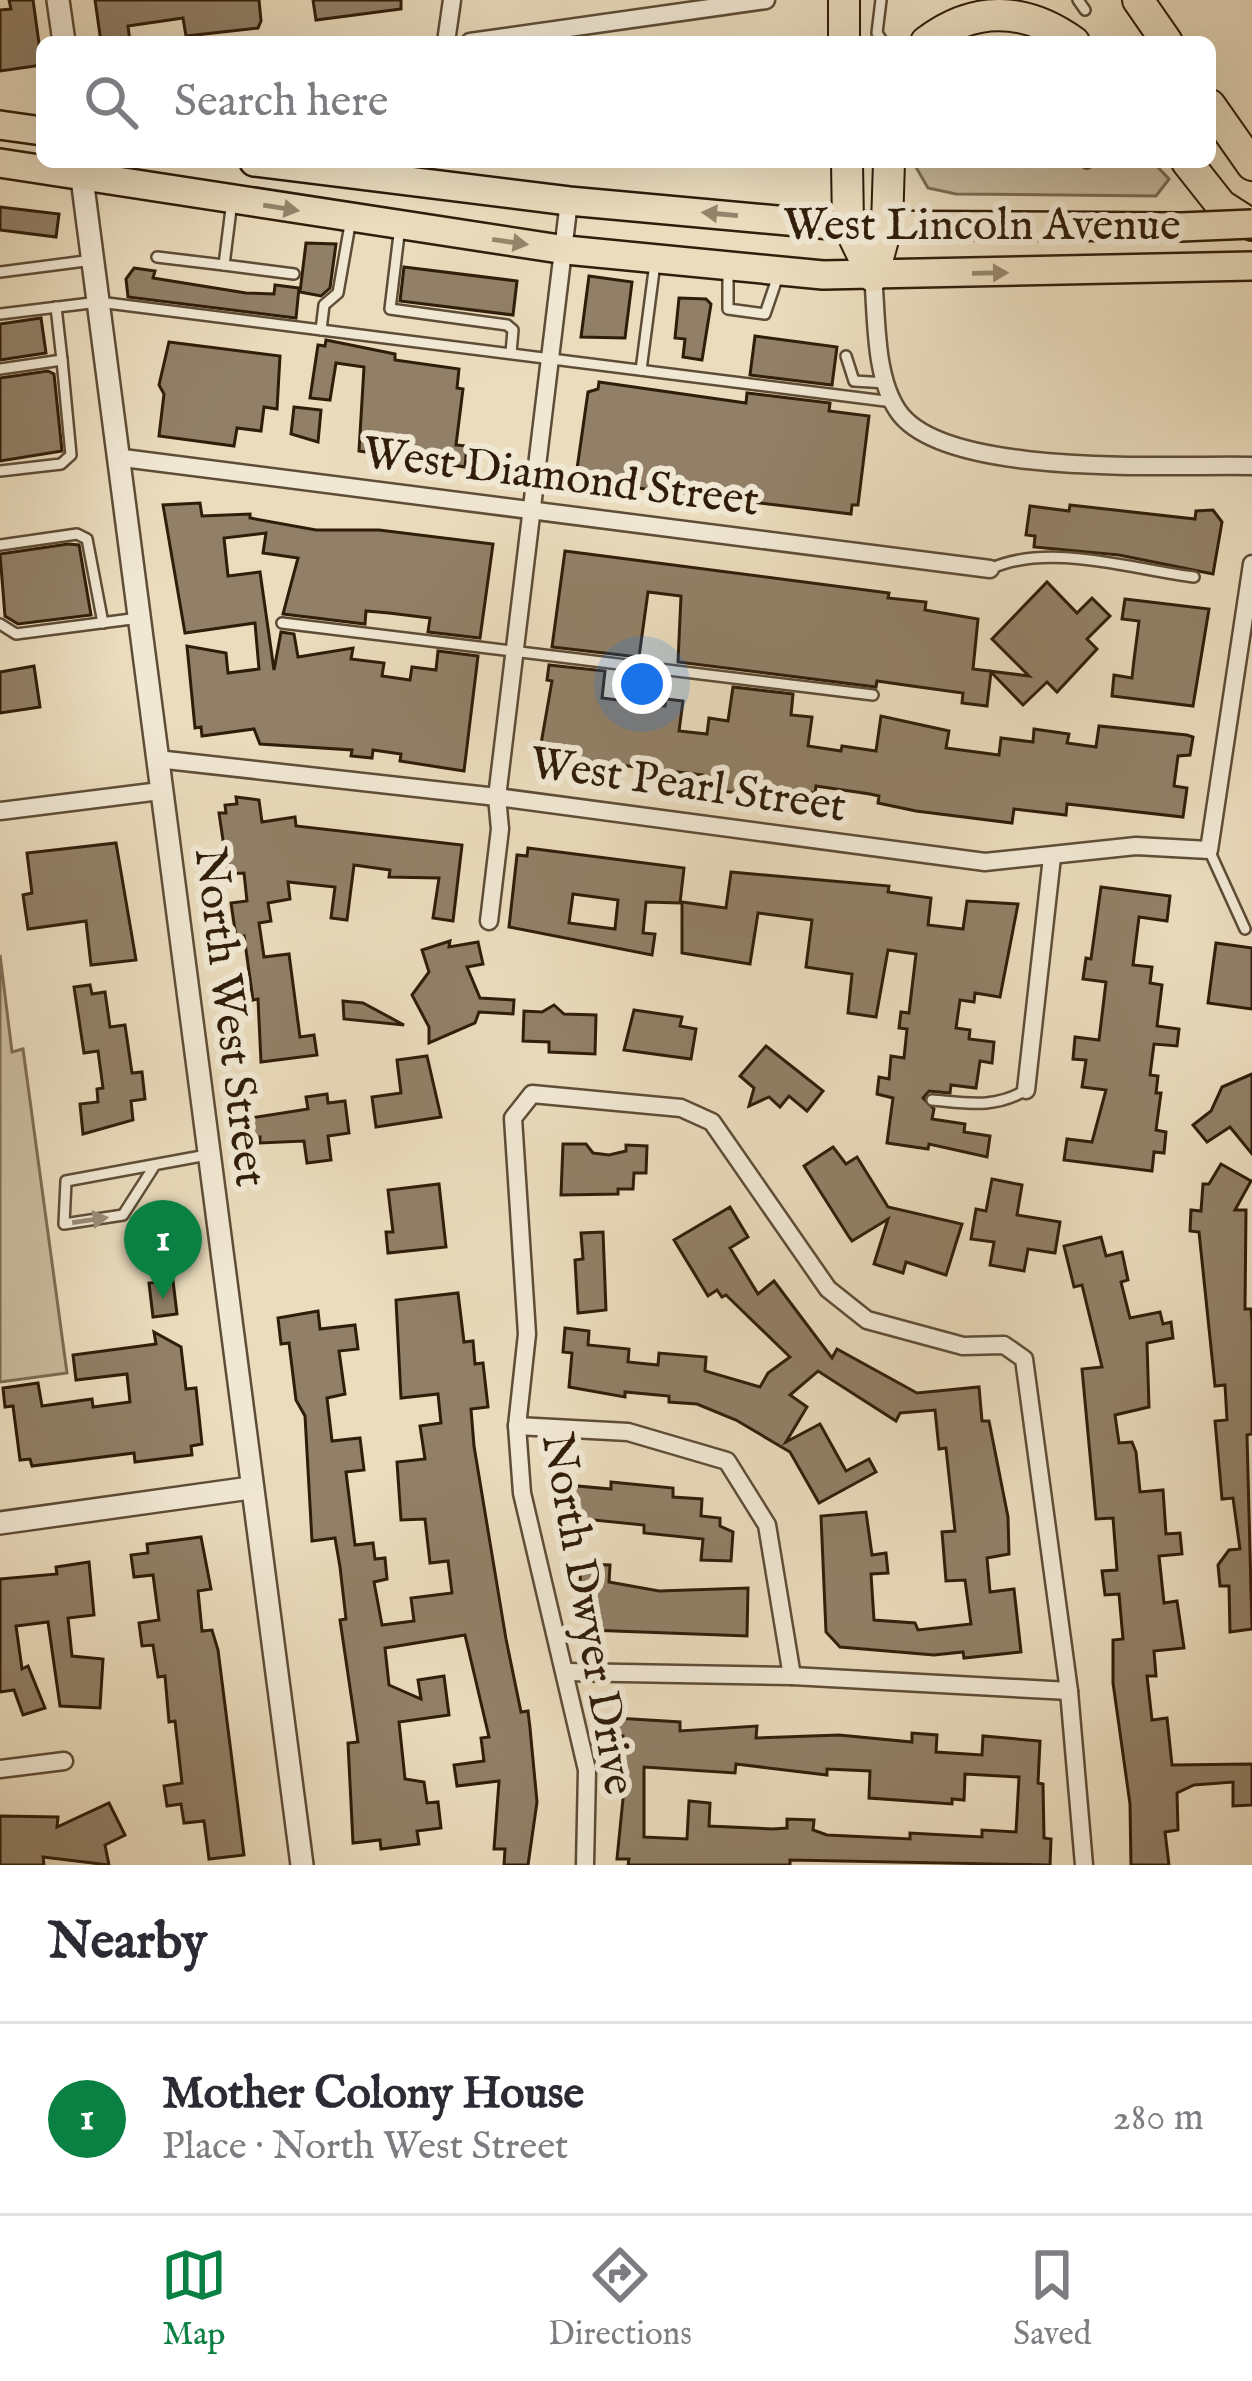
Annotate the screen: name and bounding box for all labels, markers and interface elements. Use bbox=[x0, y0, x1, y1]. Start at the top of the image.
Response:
search box bbox=[36, 36, 1216, 168]
icon: search bbox=[78, 69, 144, 135]
text: Search here bbox=[174, 74, 388, 131]
street label: West Lincoln Avenue bbox=[783, 198, 1181, 255]
one-way arrow bbox=[263, 199, 300, 218]
one-way arrow bbox=[701, 204, 738, 223]
one-way arrow bbox=[492, 233, 529, 252]
one-way arrow bbox=[972, 264, 1010, 283]
street label: West Diamond Street bbox=[360, 425, 762, 531]
your location bbox=[612, 654, 672, 714]
street label: West Pearl Street bbox=[526, 736, 850, 836]
street label: North West Street bbox=[180, 844, 278, 1190]
pin: 1 bbox=[124, 1200, 202, 1299]
one-way arrow bbox=[71, 1210, 109, 1229]
street label: North Dwyer Drive bbox=[527, 1429, 647, 1799]
text: Nearby bbox=[48, 1911, 207, 1976]
text: Mother Colony House bbox=[162, 2066, 584, 2123]
text: 1 bbox=[80, 2094, 94, 2143]
text: 280 m bbox=[1113, 2094, 1204, 2143]
text: Place · North West Street bbox=[162, 2123, 569, 2172]
tab: Map bbox=[161, 2242, 227, 2356]
tab: Directions bbox=[548, 2242, 692, 2356]
tab: Saved bbox=[1013, 2242, 1091, 2356]

